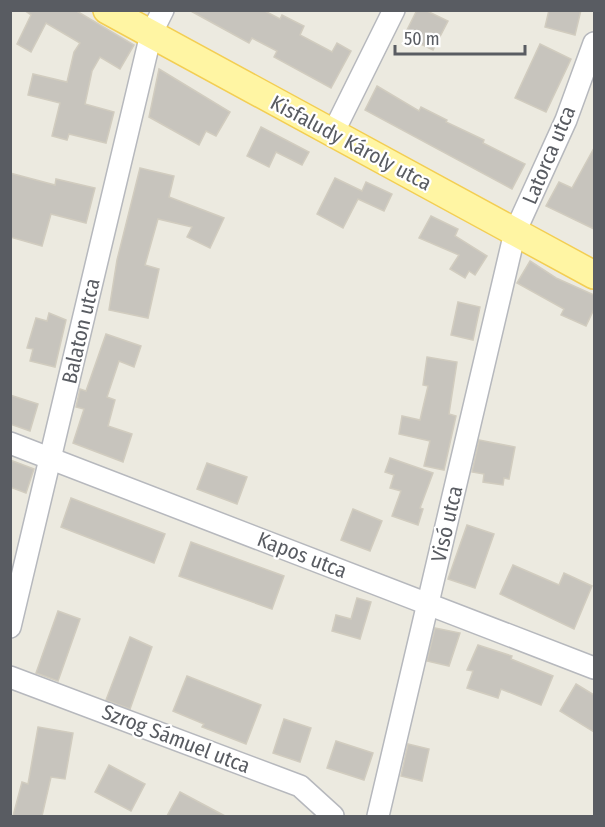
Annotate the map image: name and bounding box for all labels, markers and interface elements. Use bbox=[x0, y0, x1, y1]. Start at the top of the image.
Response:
scale bar bbox=[395, 18, 526, 56]
text: 50 m bbox=[404, 28, 440, 50]
street label: Kisfaludy Károly utca bbox=[266, 90, 436, 196]
street label: Latorca utca bbox=[517, 102, 581, 208]
street label: Balaton utca bbox=[56, 276, 106, 386]
street label: Visó utca bbox=[426, 483, 468, 565]
street label: Kapos utca bbox=[253, 526, 351, 584]
street label: Szrog Sámuel utca bbox=[98, 699, 254, 779]

